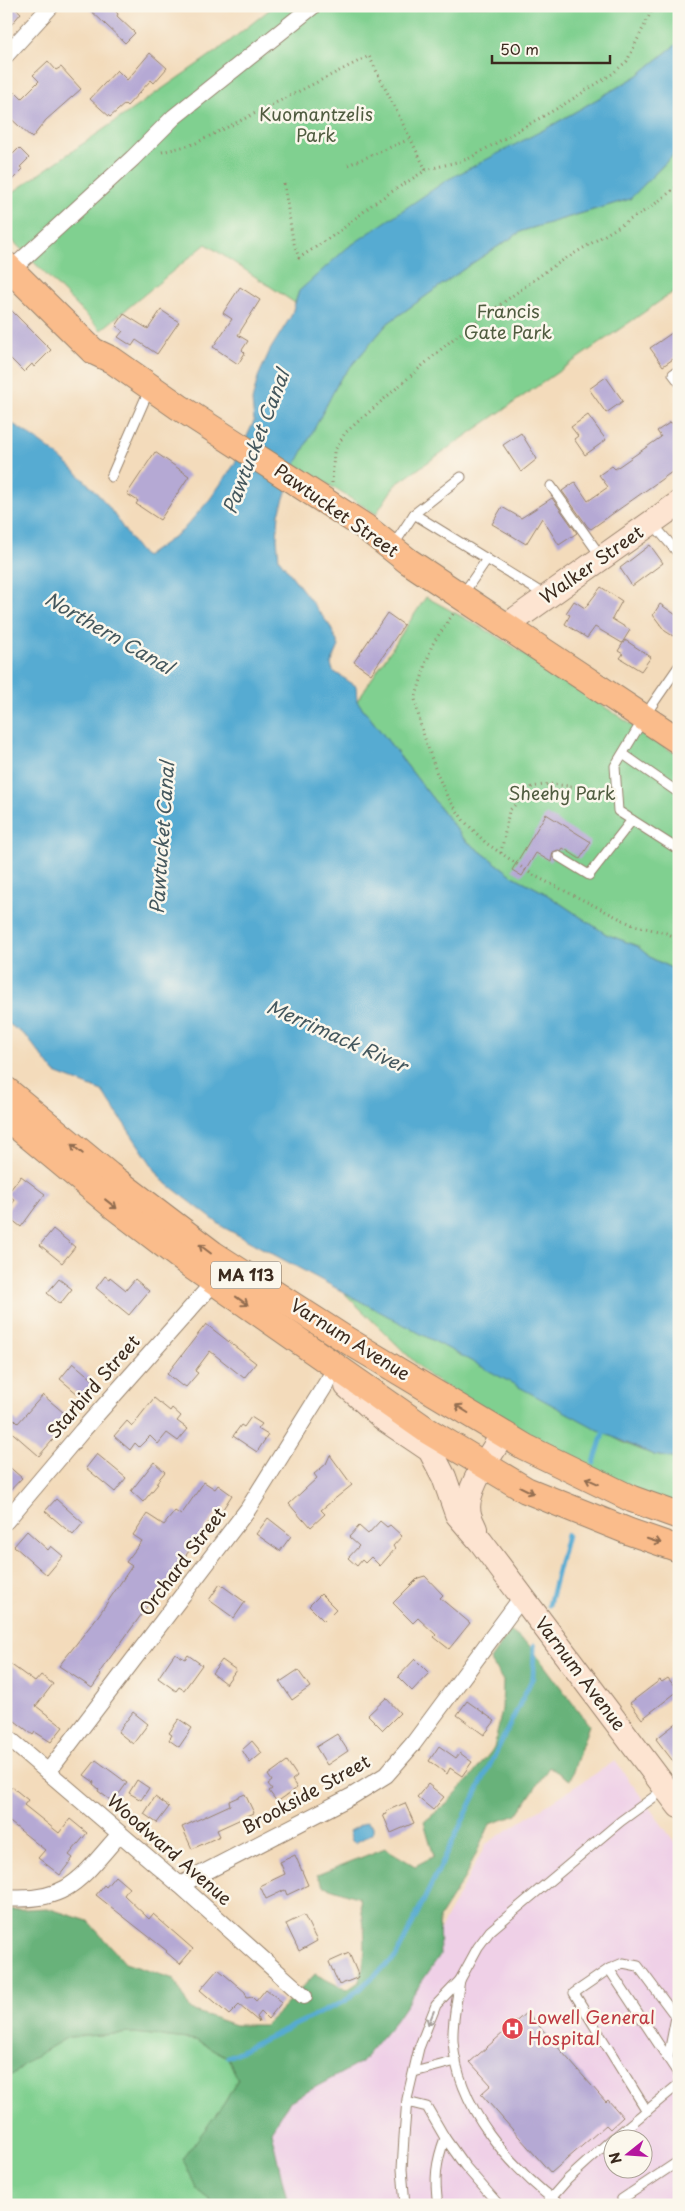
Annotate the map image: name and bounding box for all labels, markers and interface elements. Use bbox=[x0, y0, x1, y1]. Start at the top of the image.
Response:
scale bar bbox=[492, 32, 610, 64]
text: 50 m bbox=[500, 37, 539, 60]
park label: Kuomantzelis Park bbox=[259, 100, 373, 148]
park label: Francis Gate Park bbox=[464, 297, 552, 345]
water label: Pawtucket Canal bbox=[215, 363, 296, 518]
street label: Pawtucket Street bbox=[269, 456, 405, 563]
street label: Walker Street bbox=[534, 518, 649, 610]
water label: Northern Canal bbox=[40, 584, 181, 682]
water label: Pawtucket Canal bbox=[142, 758, 180, 915]
park label: Sheehy Park bbox=[508, 779, 616, 806]
water label: Merrimack River bbox=[263, 992, 414, 1080]
one-way arrow bbox=[71, 1144, 84, 1155]
one-way arrow bbox=[104, 1199, 117, 1210]
one-way arrow bbox=[198, 1244, 212, 1254]
road number: MA 113 bbox=[211, 1262, 281, 1288]
street label: Varnum Avenue bbox=[286, 1291, 416, 1386]
one-way arrow bbox=[235, 1296, 249, 1306]
street label: Starbird Street bbox=[40, 1328, 146, 1444]
one-way arrow bbox=[455, 1403, 469, 1414]
one-way arrow bbox=[585, 1475, 600, 1485]
one-way arrow bbox=[519, 1485, 534, 1495]
street label: Orchard Street bbox=[132, 1501, 232, 1621]
one-way arrow bbox=[646, 1537, 661, 1546]
street label: Varnum Avenue bbox=[529, 1610, 633, 1736]
street label: Brookside Street bbox=[236, 1747, 375, 1840]
street label: Woodward Avenue bbox=[102, 1787, 239, 1911]
place label: Lowell General Hospital bbox=[528, 2003, 655, 2051]
one-way arrow bbox=[426, 2010, 435, 2026]
hospital icon: Lowell General Hospital bbox=[500, 2016, 524, 2040]
north arrow bbox=[602, 2128, 652, 2178]
text: N bbox=[603, 2150, 627, 2166]

